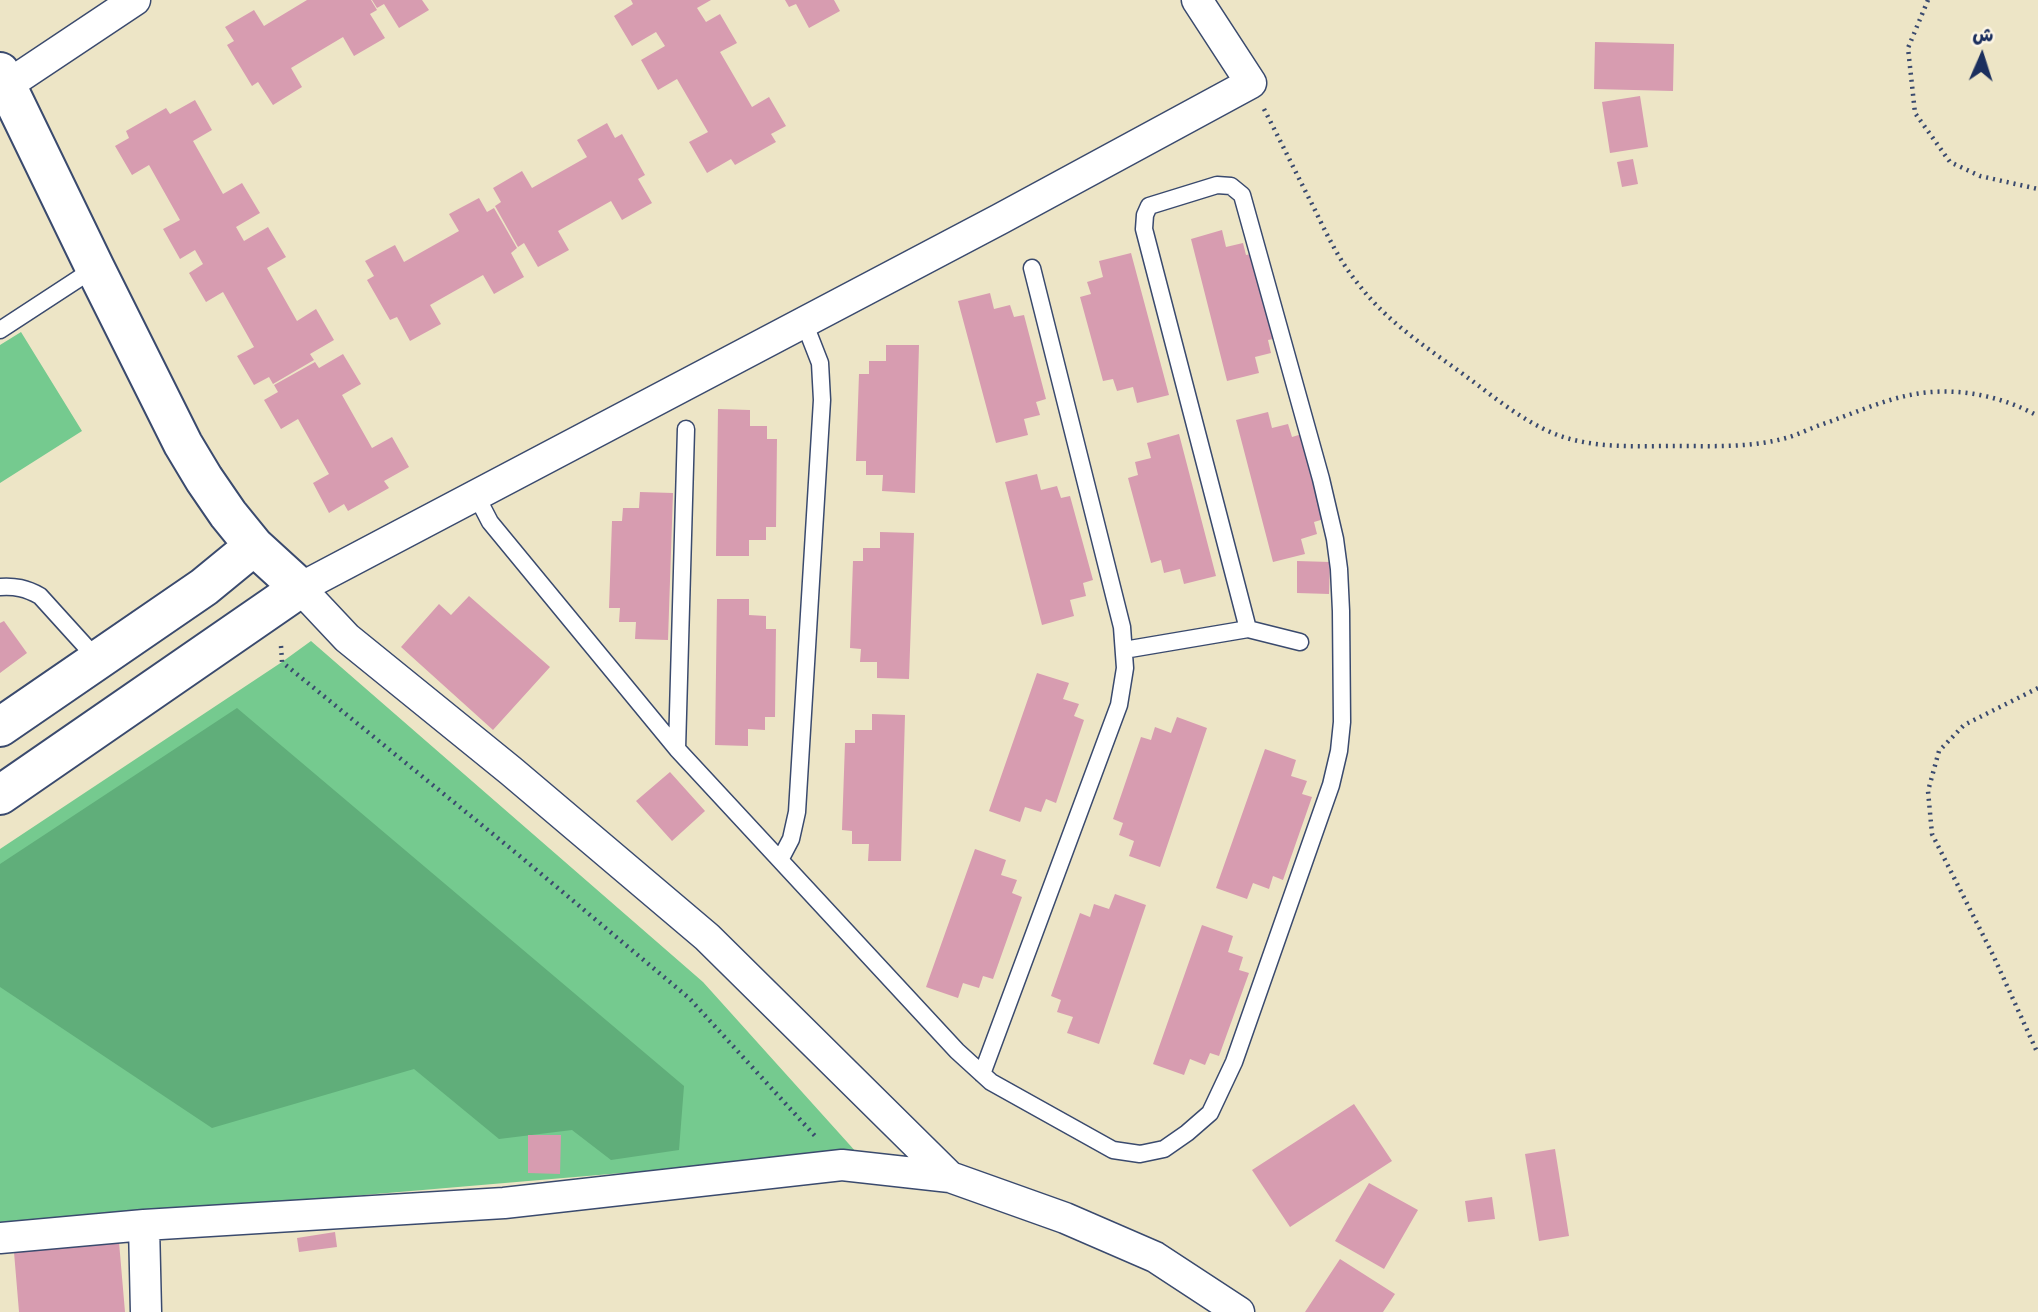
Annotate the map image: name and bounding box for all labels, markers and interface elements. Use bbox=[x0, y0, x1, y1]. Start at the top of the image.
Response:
north arrow bbox=[1947, 21, 2017, 91]
text: ش bbox=[1972, 21, 1994, 48]

